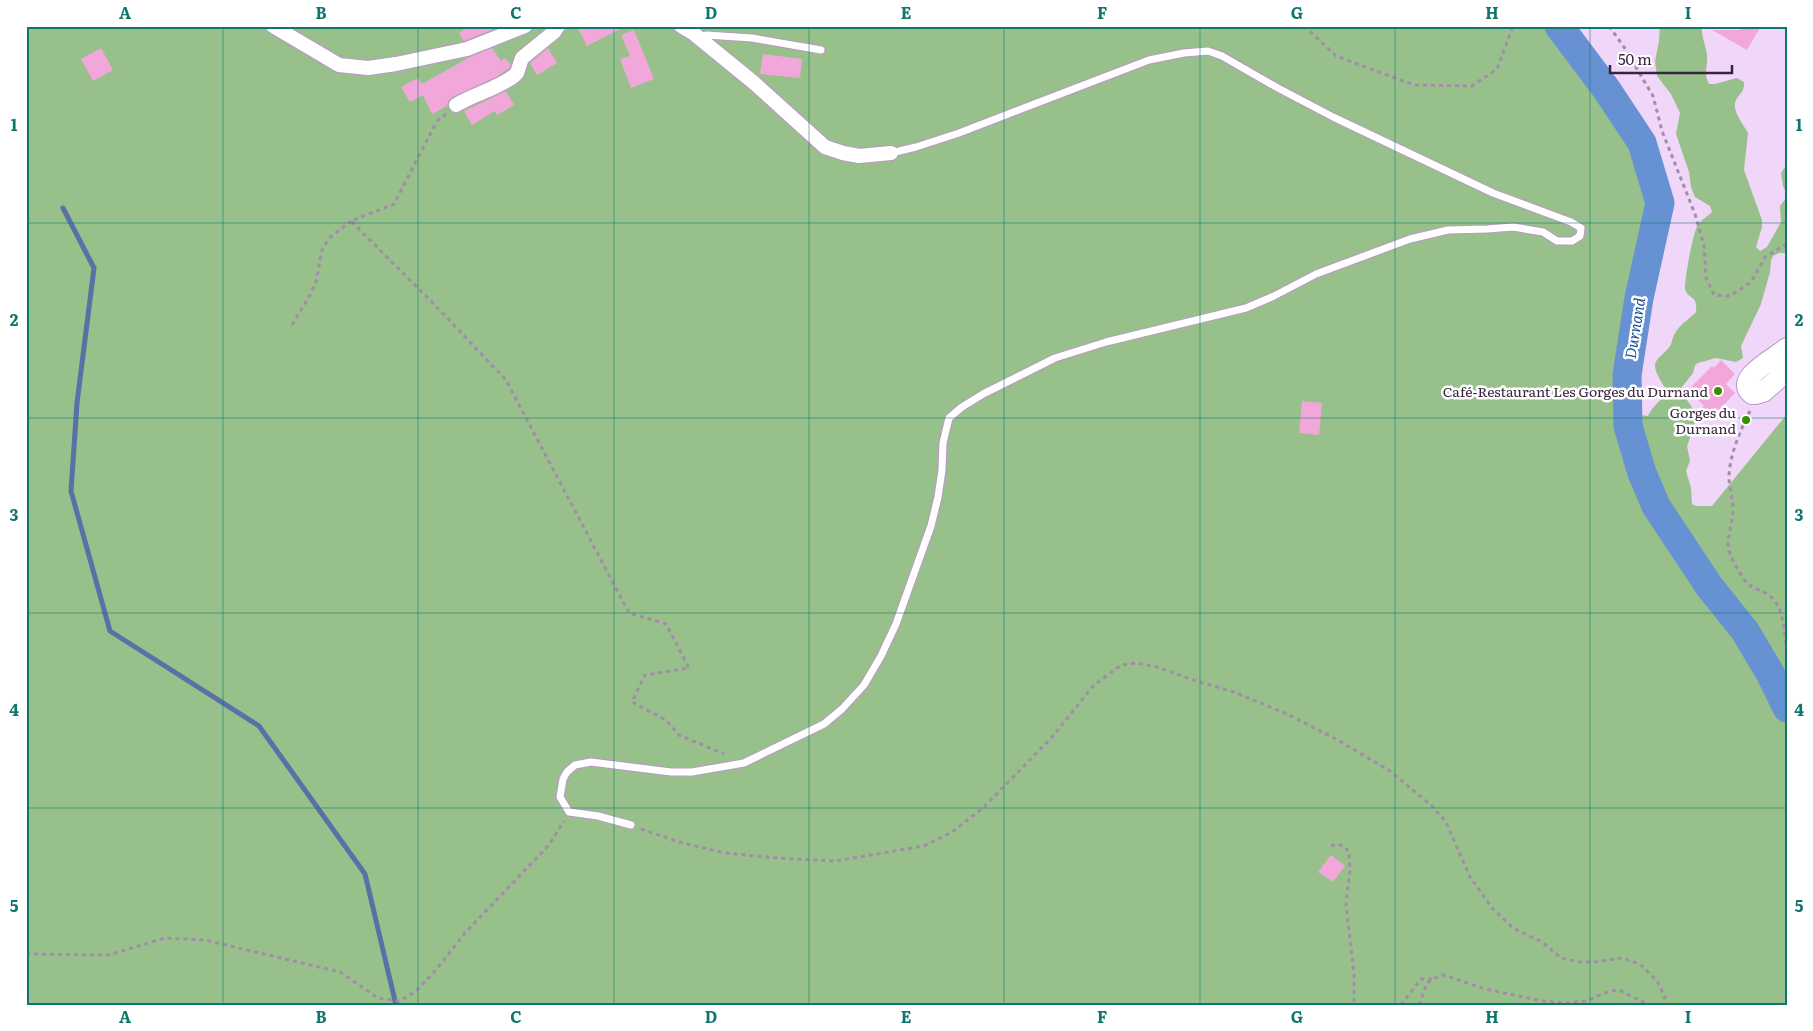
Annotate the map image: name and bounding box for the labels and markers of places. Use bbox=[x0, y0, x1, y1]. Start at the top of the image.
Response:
place label: Café-Restaurant Les Gorges du Durnand bbox=[1443, 381, 1708, 401]
marker: Café-Restaurant Les Gorges du Durnand bbox=[1712, 385, 1724, 397]
place label: Gorges du Durnand bbox=[1670, 402, 1736, 438]
marker: Gorges du Durnand bbox=[1740, 414, 1752, 426]

